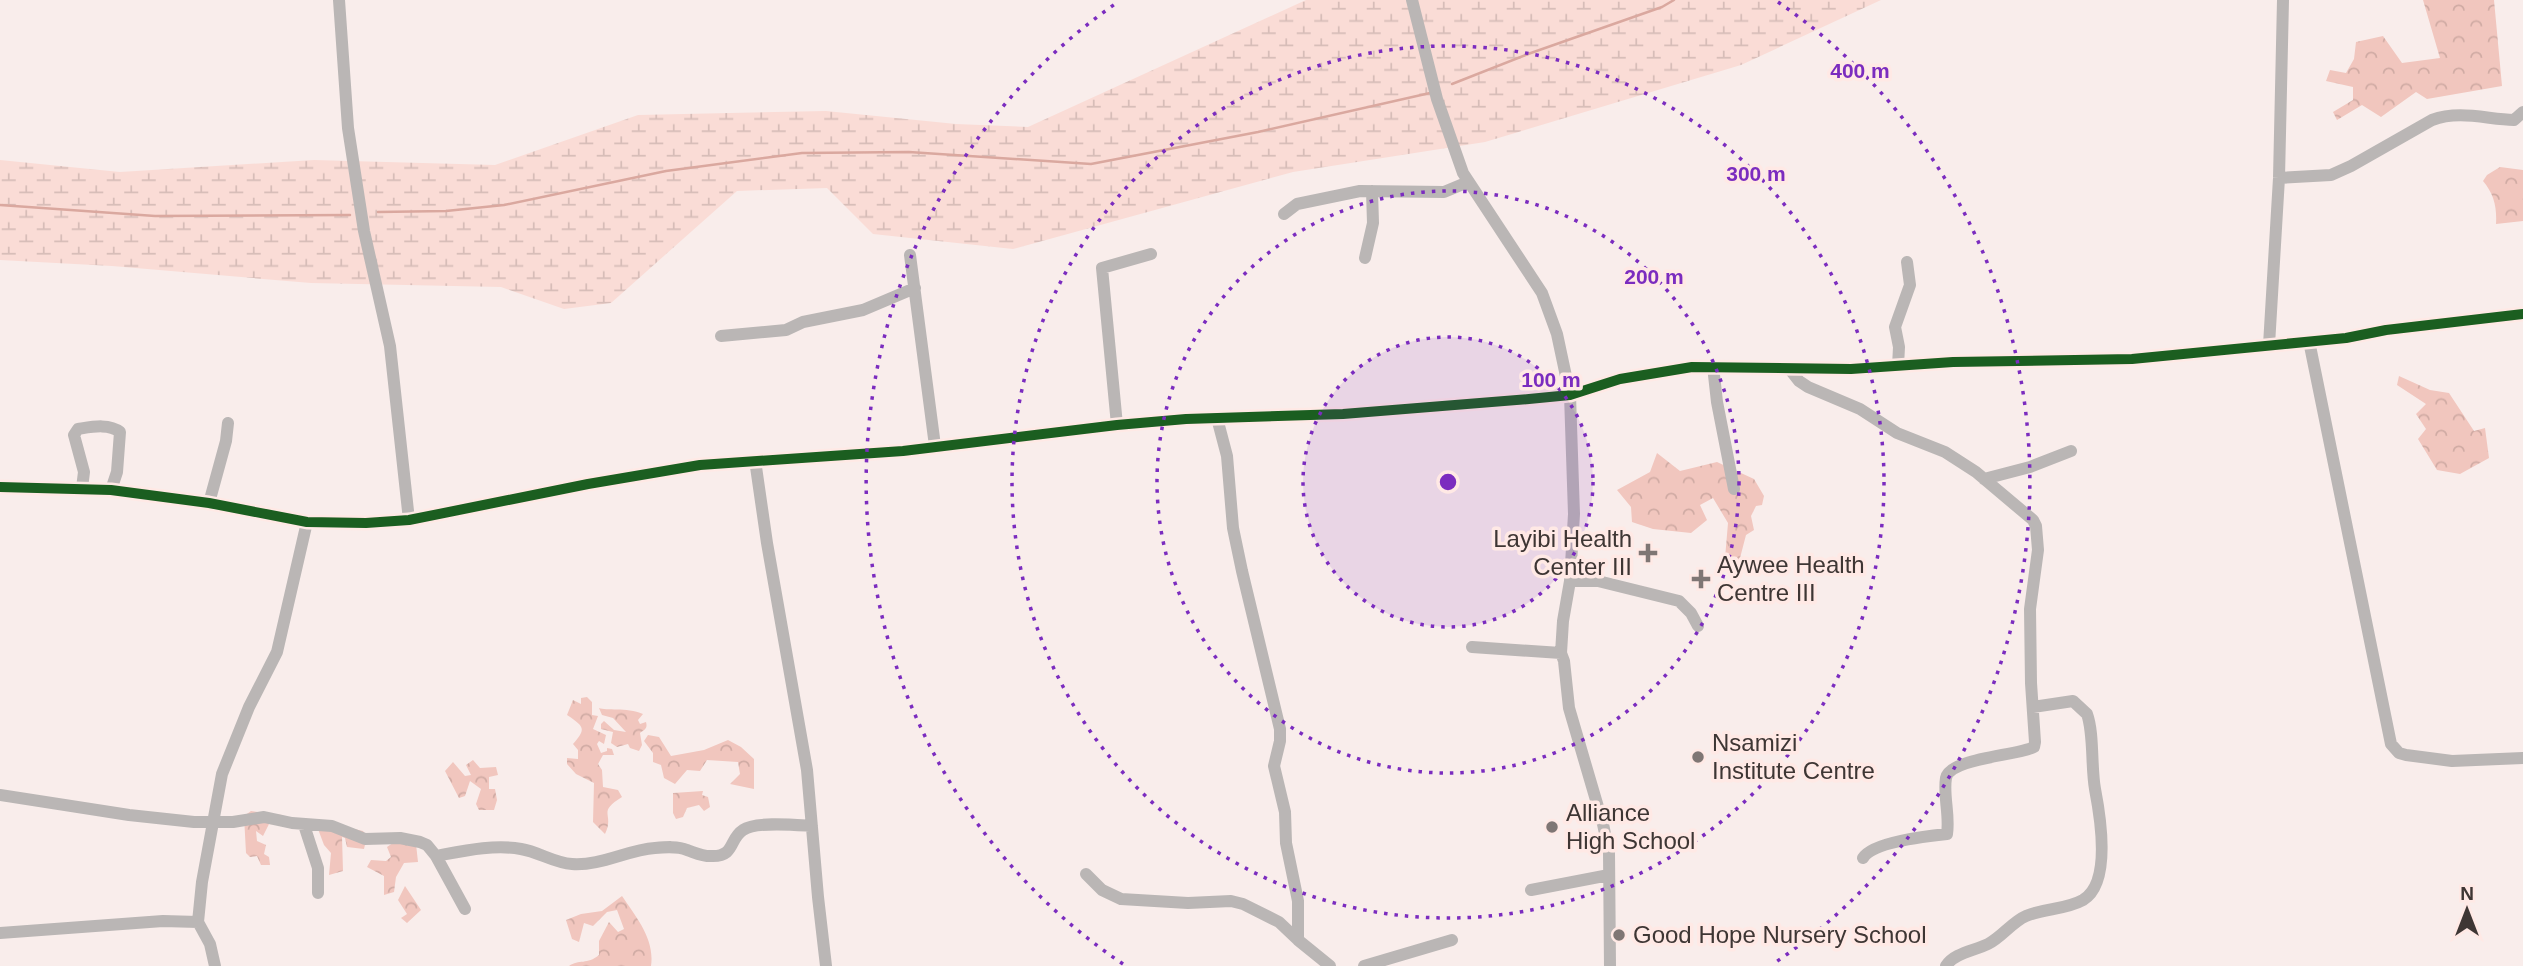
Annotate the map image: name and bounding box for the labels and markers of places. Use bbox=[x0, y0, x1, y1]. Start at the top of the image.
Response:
centre of rings bbox=[1436, 470, 1460, 494]
place label: Layibi Health Center III bbox=[1493, 525, 1632, 580]
marker: Layibi Health Center III bbox=[1638, 543, 1658, 563]
place label: Aywee Health Centre III bbox=[1717, 551, 1865, 606]
marker: Aywee Health Centre III bbox=[1691, 569, 1711, 589]
place label: Nsamizi Institute Centre bbox=[1712, 729, 1875, 784]
marker: Nsamizi Institute Centre bbox=[1690, 749, 1706, 765]
place label: Alliance High School bbox=[1566, 799, 1695, 854]
marker: Alliance High School bbox=[1544, 819, 1560, 835]
place label: Good Hope Nursery School bbox=[1633, 921, 1926, 948]
marker: Good Hope Nursery School bbox=[1611, 927, 1627, 943]

